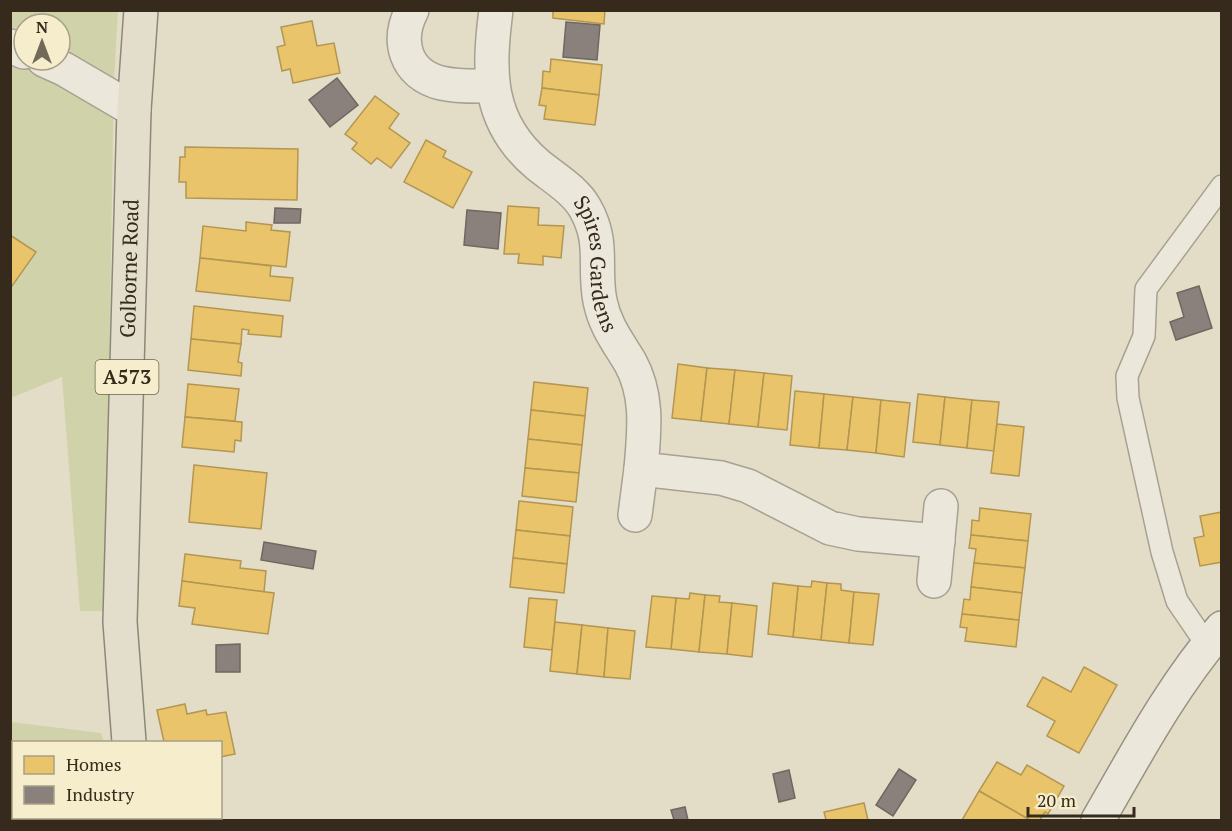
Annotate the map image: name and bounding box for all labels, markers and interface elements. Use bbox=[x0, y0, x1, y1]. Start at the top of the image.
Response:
north arrow bbox=[12, 12, 72, 72]
text: N bbox=[36, 16, 48, 38]
street label: Spires Gardens bbox=[568, 189, 624, 337]
street label: Golborne Road bbox=[113, 198, 145, 338]
road number: A573 bbox=[96, 360, 158, 394]
legend bbox=[12, 741, 222, 819]
text: Homes bbox=[66, 752, 121, 776]
scale bar bbox=[1028, 780, 1134, 818]
text: Industry bbox=[66, 782, 135, 806]
text: 20 m bbox=[1037, 788, 1077, 812]

